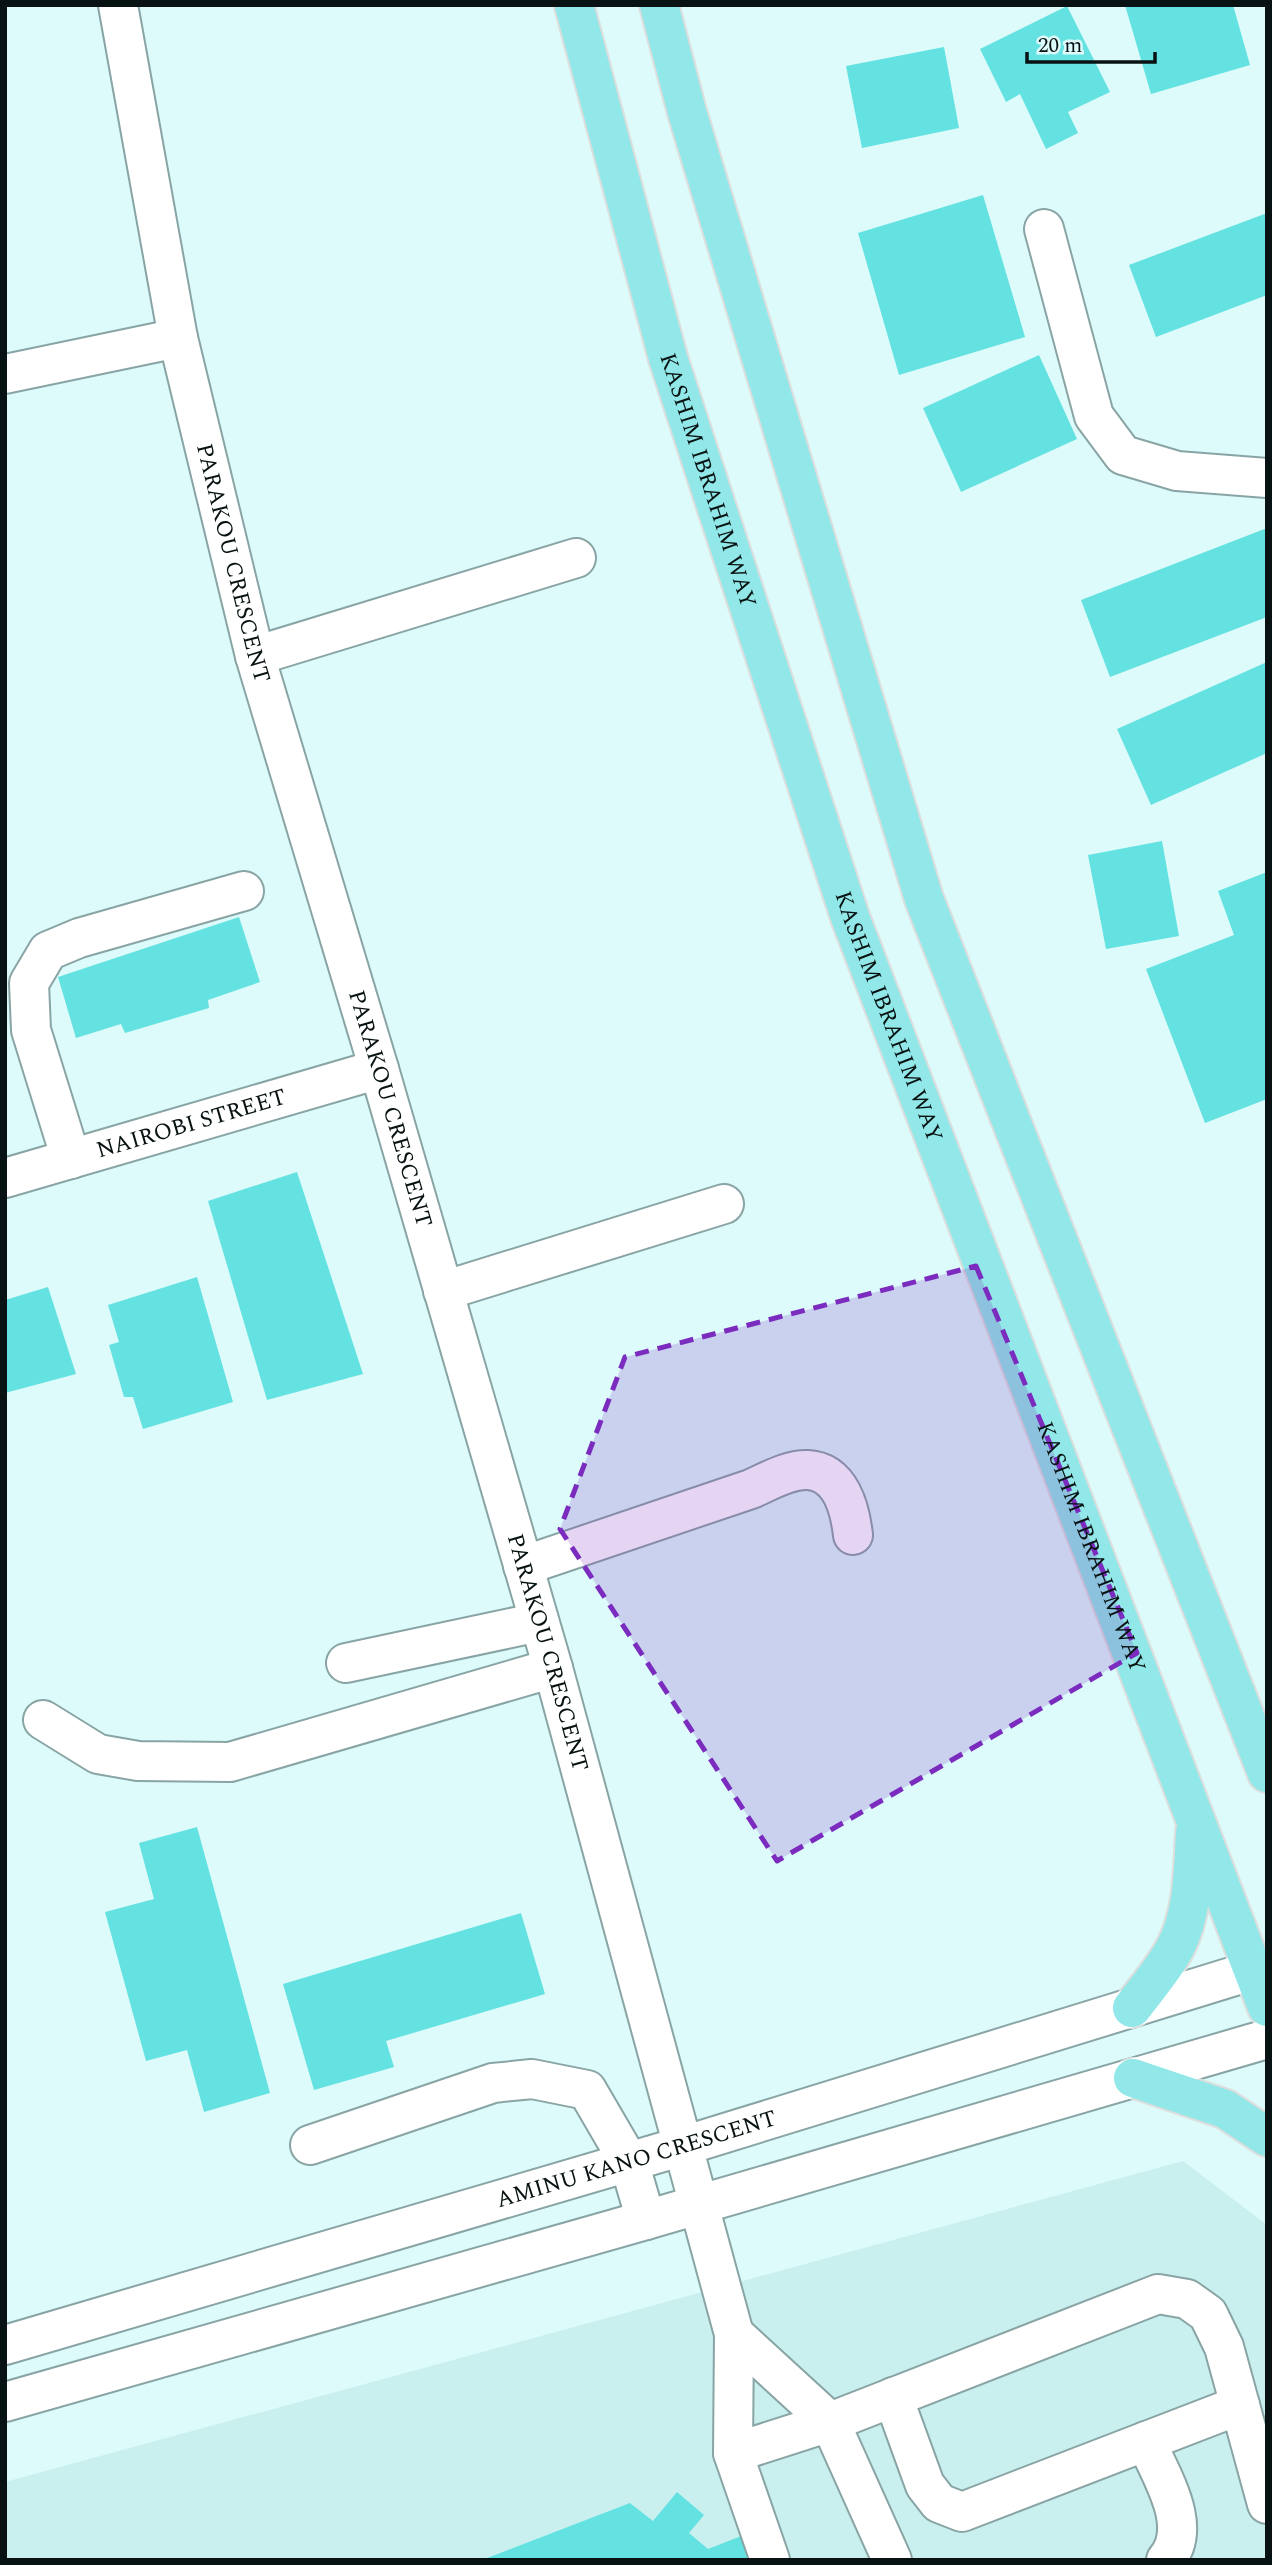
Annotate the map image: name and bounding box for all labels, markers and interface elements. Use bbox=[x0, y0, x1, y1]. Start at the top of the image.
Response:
scale bar bbox=[1027, 21, 1155, 65]
text: 20 m bbox=[1038, 30, 1082, 62]
street label: KASHIM IBRAHIM WAY bbox=[650, 348, 766, 612]
street label: PARAKOU CRESCENT bbox=[187, 440, 280, 687]
street label: KASHIM IBRAHIM WAY bbox=[825, 887, 952, 1147]
street label: PARAKOU CRESCENT bbox=[339, 986, 442, 1231]
street label: NAIROBI STREET bbox=[92, 1079, 290, 1168]
street label: KASHIM IBRAHIM WAY bbox=[1027, 1417, 1155, 1678]
street label: PARAKOU CRESCENT bbox=[497, 1529, 598, 1775]
street label: AMINU KANO CRESCENT bbox=[492, 2101, 781, 2217]

